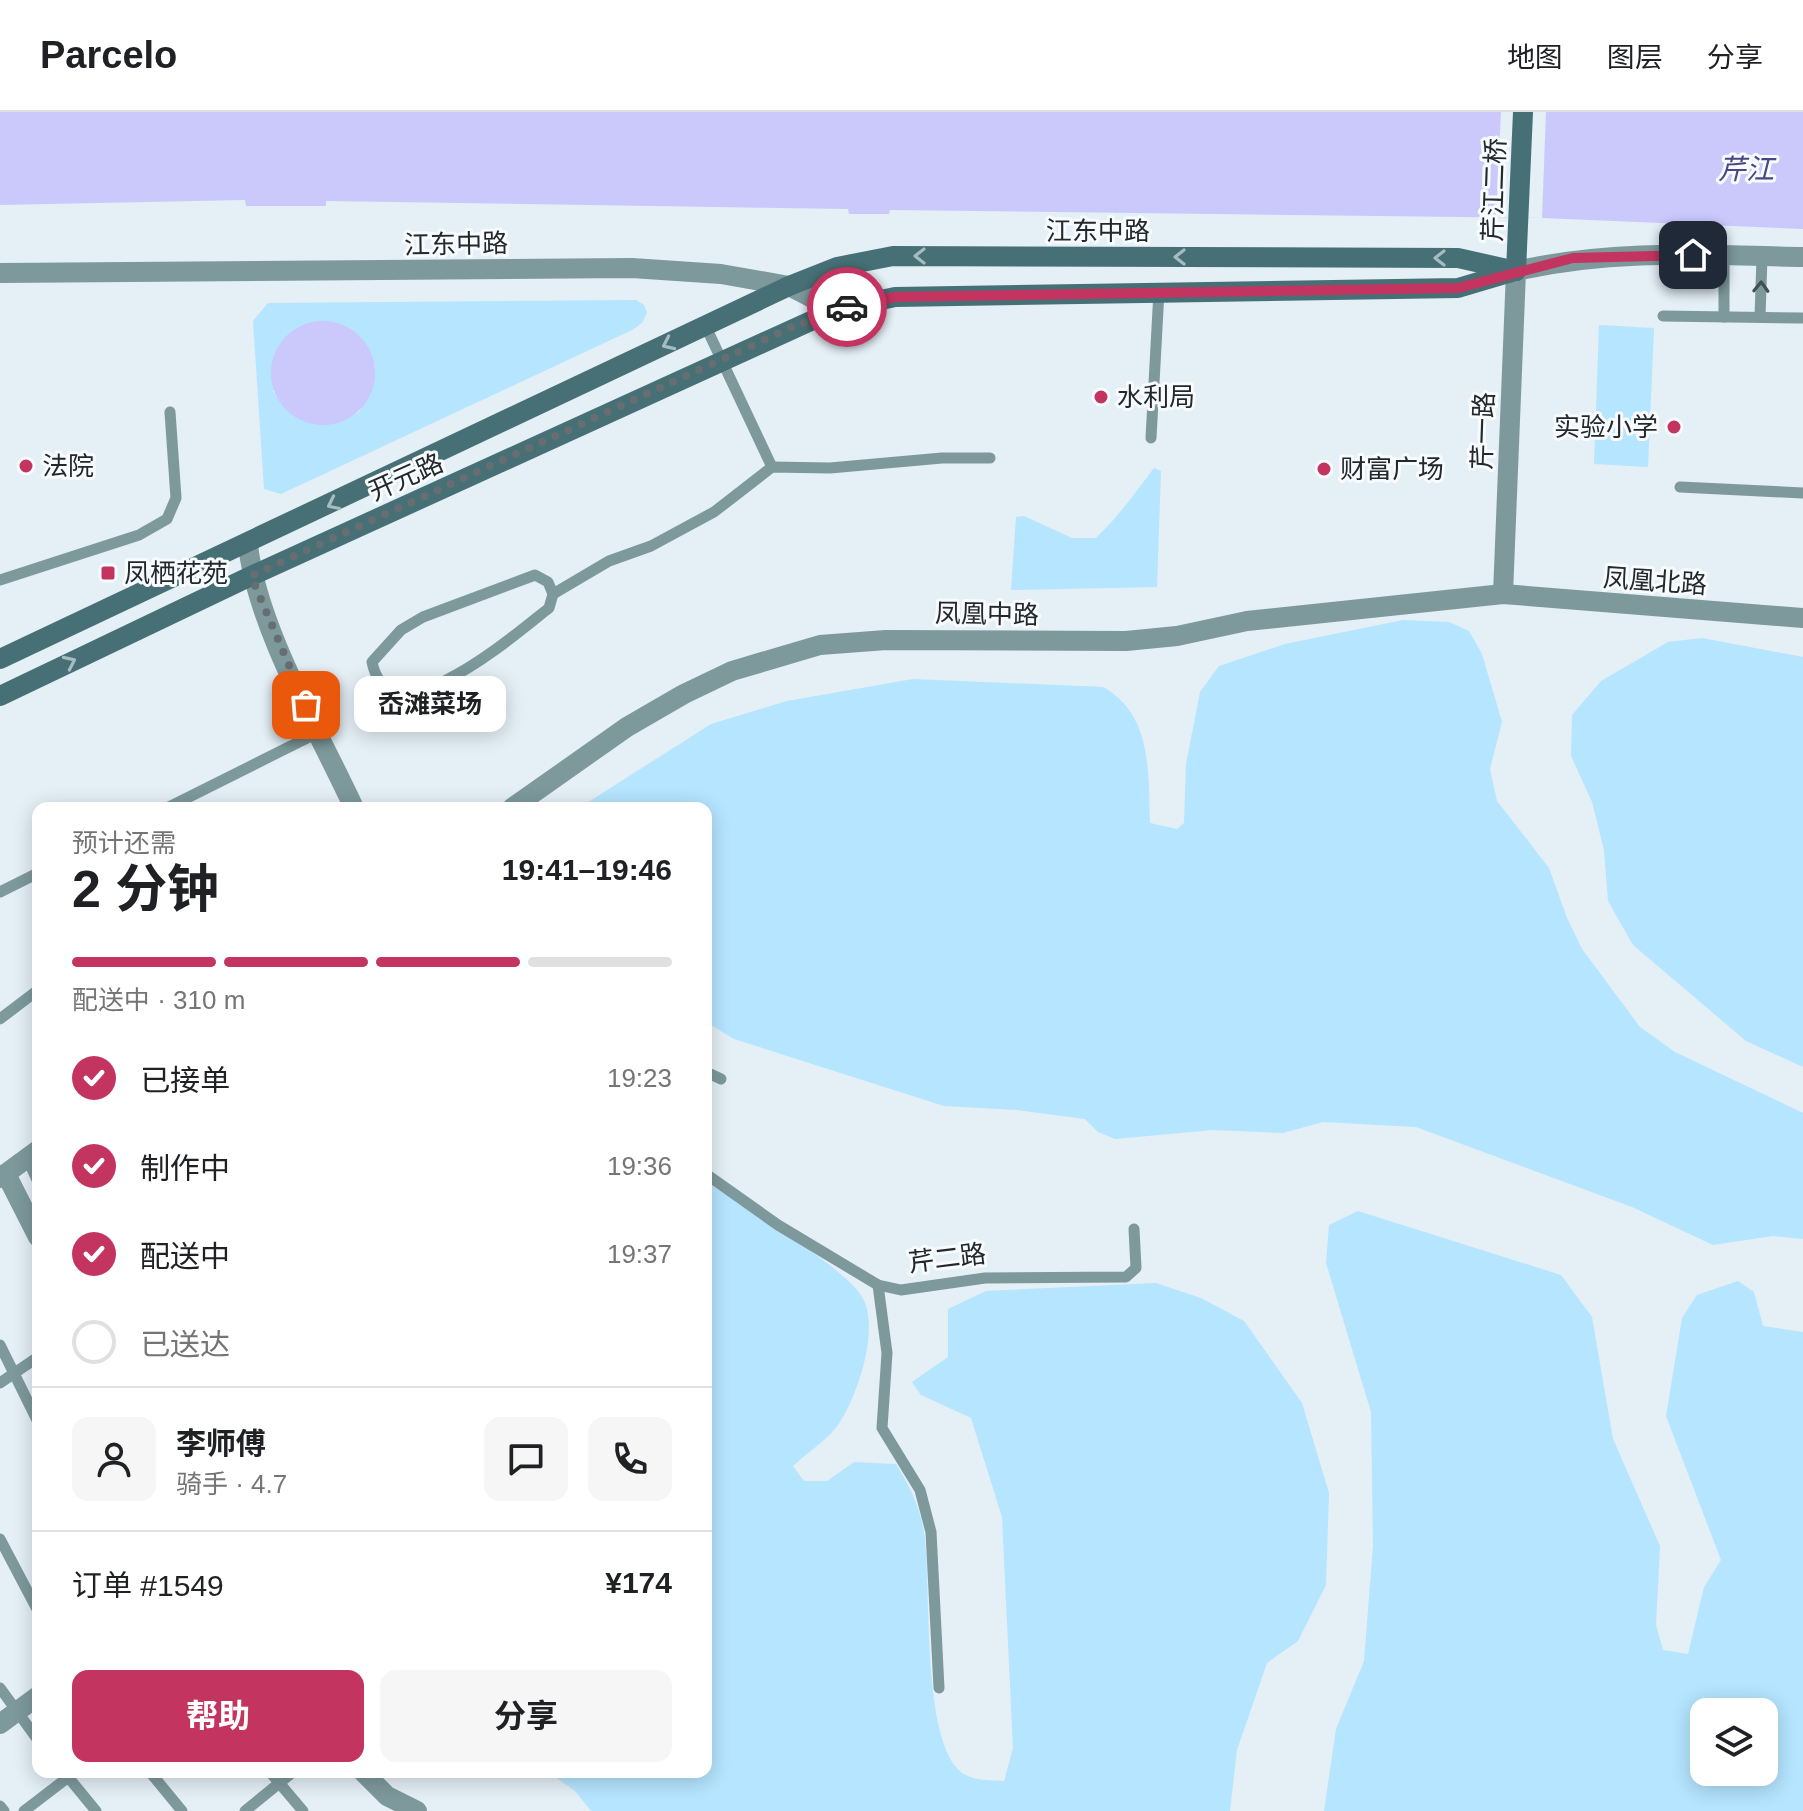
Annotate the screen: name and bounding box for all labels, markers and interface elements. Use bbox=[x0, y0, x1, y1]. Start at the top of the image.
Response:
text: Parcelo bbox=[40, 34, 177, 76]
text: 地图 bbox=[1507, 42, 1563, 73]
text: 图层 bbox=[1607, 42, 1663, 73]
text: 分享 bbox=[1707, 42, 1763, 73]
street label: 芹江二桥 bbox=[1477, 138, 1511, 242]
water label: 芹江 bbox=[1718, 154, 1777, 185]
street label: 江东中路 bbox=[1046, 216, 1150, 246]
pin bbox=[1659, 221, 1727, 289]
street label: 江东中路 bbox=[404, 228, 508, 260]
icon: home bbox=[1671, 233, 1715, 277]
one-way arrow bbox=[913, 247, 926, 265]
one-way arrow bbox=[1173, 248, 1186, 266]
one-way arrow bbox=[1433, 249, 1446, 267]
courier bbox=[807, 267, 887, 347]
one-way arrow bbox=[1752, 280, 1769, 293]
icon: car bbox=[825, 285, 869, 329]
one-way arrow bbox=[662, 334, 677, 350]
place label: 水利局 bbox=[1117, 382, 1195, 412]
marker: 水利局 bbox=[1092, 388, 1110, 406]
street label: 芹一路 bbox=[1467, 391, 1499, 471]
place label: 实验小学 bbox=[1554, 412, 1658, 442]
marker: 实验小学 bbox=[1665, 418, 1683, 436]
street label: 开元路 bbox=[364, 447, 448, 507]
place label: 法院 bbox=[42, 451, 94, 481]
place label: 财富广场 bbox=[1340, 454, 1444, 484]
marker: 法院 bbox=[17, 457, 35, 475]
marker: 财富广场 bbox=[1315, 460, 1333, 478]
one-way arrow bbox=[326, 494, 341, 510]
place label: 凤栖花苑 bbox=[124, 558, 228, 588]
street label: 凤凰北路 bbox=[1602, 562, 1708, 600]
marker: 凤栖花苑 bbox=[99, 564, 117, 582]
street label: 凤凰中路 bbox=[935, 598, 1039, 630]
one-way arrow bbox=[62, 656, 77, 672]
pin bbox=[272, 671, 340, 739]
callout: 岙滩菜场 bbox=[354, 677, 506, 733]
icon: bag bbox=[284, 683, 328, 727]
text: 岙滩菜场 bbox=[378, 689, 482, 719]
text: 预计还需 bbox=[72, 828, 176, 858]
text: 19:41–19:46 bbox=[502, 853, 672, 886]
text: 2 分钟 bbox=[72, 860, 219, 918]
text: 配送中 · 310 m bbox=[72, 985, 245, 1015]
icon: check bbox=[72, 1056, 116, 1100]
text: 19:23 bbox=[607, 1063, 672, 1093]
text: 已接单 bbox=[140, 1064, 230, 1097]
icon: check bbox=[72, 1144, 116, 1188]
text: 19:36 bbox=[607, 1151, 672, 1181]
text: 制作中 bbox=[140, 1152, 230, 1185]
icon: check bbox=[72, 1232, 116, 1276]
street label: 芹二路 bbox=[906, 1238, 988, 1278]
text: 19:37 bbox=[607, 1239, 672, 1269]
text: 配送中 bbox=[140, 1240, 230, 1273]
text: 已送达 bbox=[140, 1328, 230, 1361]
button: person bbox=[72, 1417, 156, 1501]
button: chat bbox=[484, 1417, 568, 1501]
button: phone bbox=[588, 1417, 672, 1501]
text: 李师傅 bbox=[176, 1427, 266, 1460]
text: 骑手 · 4.7 bbox=[176, 1469, 287, 1499]
text: ¥174 bbox=[605, 1566, 672, 1599]
text: 订单 #1549 bbox=[72, 1569, 224, 1602]
button: 帮助 bbox=[72, 1670, 364, 1762]
button: 分享 bbox=[380, 1670, 672, 1762]
map controls bbox=[1690, 1698, 1778, 1786]
button: layers bbox=[1690, 1698, 1778, 1786]

